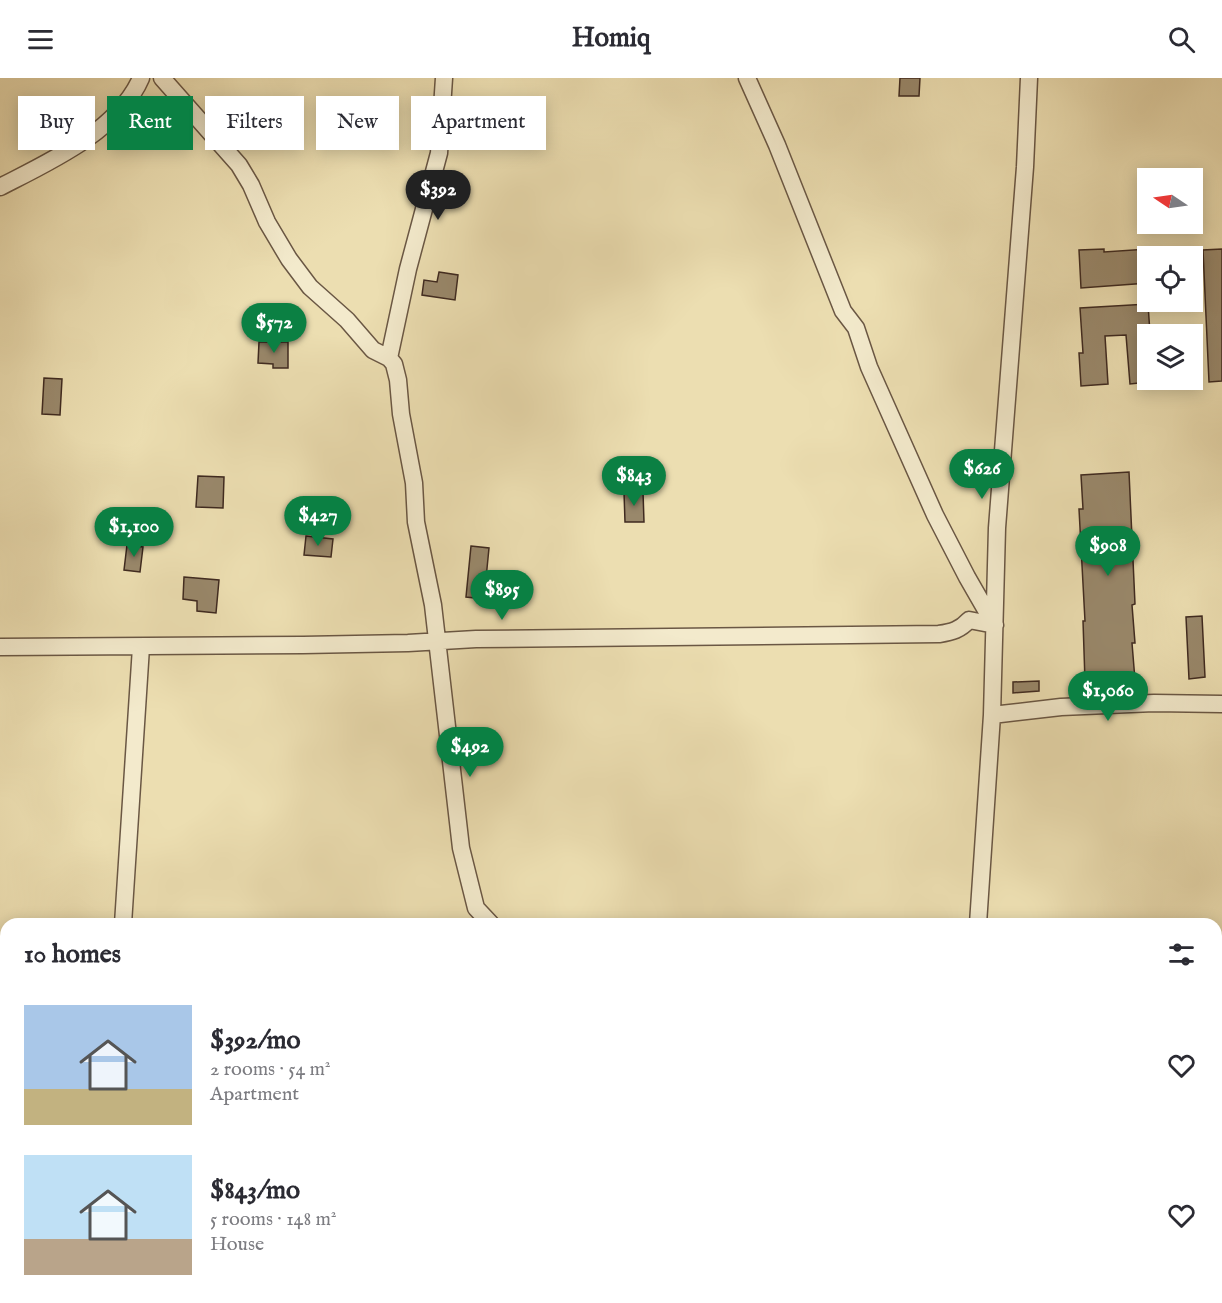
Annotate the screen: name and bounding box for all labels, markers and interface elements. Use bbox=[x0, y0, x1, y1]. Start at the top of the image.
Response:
text: Homiq bbox=[572, 22, 650, 56]
icon: menu bbox=[24, 23, 57, 56]
icon: search bbox=[1165, 23, 1198, 56]
chip: Buy bbox=[18, 96, 95, 150]
chip: Rent bbox=[107, 96, 193, 150]
chip: Filters bbox=[205, 96, 304, 150]
chip: New bbox=[316, 96, 399, 150]
chip: Apartment bbox=[411, 96, 546, 150]
north arrow bbox=[1137, 168, 1203, 234]
map controls bbox=[1137, 168, 1203, 390]
pin: $392 bbox=[402, 170, 474, 221]
text: $392 bbox=[420, 177, 456, 202]
button: locate bbox=[1137, 246, 1203, 312]
pin: $572 bbox=[238, 303, 310, 354]
text: $572 bbox=[255, 310, 293, 335]
button: layers bbox=[1137, 324, 1203, 390]
pin: $626 bbox=[946, 449, 1018, 500]
pin: $843 bbox=[598, 456, 670, 507]
text: $626 bbox=[963, 456, 1001, 481]
text: $843 bbox=[616, 463, 652, 488]
pin: $427 bbox=[282, 496, 354, 547]
text: $427 bbox=[298, 503, 338, 528]
pin: $1,100 bbox=[85, 507, 183, 558]
text: $1,100 bbox=[109, 514, 159, 539]
pin: $908 bbox=[1072, 526, 1144, 577]
text: $908 bbox=[1089, 533, 1127, 558]
pin: $895 bbox=[466, 570, 538, 621]
text: $895 bbox=[485, 577, 519, 602]
pin: $1,060 bbox=[1059, 671, 1157, 722]
text: $1,060 bbox=[1082, 678, 1134, 703]
pin: $492 bbox=[434, 727, 506, 778]
text: $492 bbox=[451, 734, 490, 759]
text: 10 homes bbox=[24, 938, 121, 971]
icon: filters bbox=[1165, 938, 1198, 971]
text: $392/mo bbox=[210, 1024, 301, 1057]
icon: home bbox=[72, 1029, 144, 1101]
icon: heart bbox=[1165, 1049, 1198, 1082]
text: 2 rooms · 54 m² bbox=[210, 1057, 331, 1082]
text: Apartment bbox=[210, 1082, 299, 1107]
text: $843/mo bbox=[210, 1174, 300, 1207]
icon: home bbox=[72, 1179, 144, 1251]
icon: heart bbox=[1165, 1199, 1198, 1232]
text: 5 rooms · 148 m² bbox=[210, 1207, 337, 1232]
text: House bbox=[210, 1232, 264, 1257]

